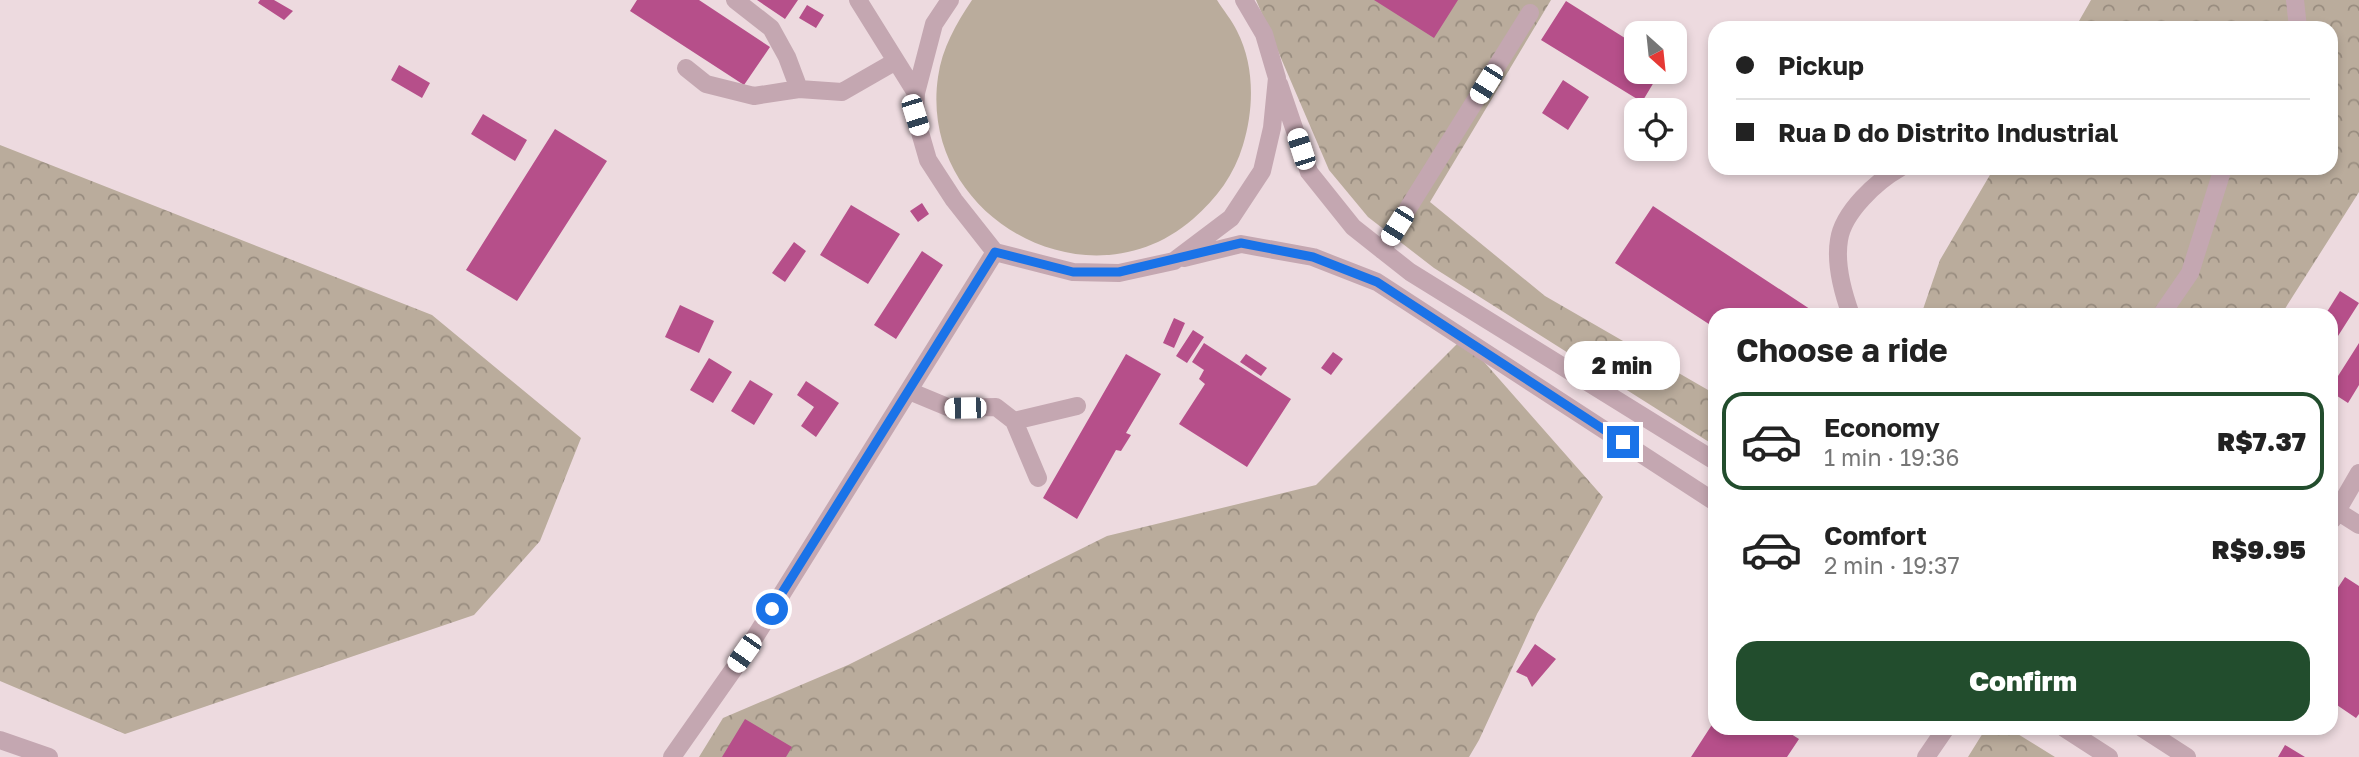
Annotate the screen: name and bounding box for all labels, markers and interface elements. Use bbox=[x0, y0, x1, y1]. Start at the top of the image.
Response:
north arrow bbox=[1624, 21, 1687, 84]
map controls bbox=[1624, 21, 1687, 161]
text: Pickup bbox=[1778, 50, 1864, 81]
car bbox=[1466, 61, 1507, 107]
car bbox=[899, 92, 932, 138]
button: locate bbox=[1624, 98, 1687, 161]
text: Rua D do Distrito Industrial bbox=[1778, 117, 2118, 148]
car bbox=[1285, 126, 1318, 172]
car bbox=[1377, 203, 1418, 249]
text: Choose a ride bbox=[1736, 331, 1948, 369]
callout: 2 min bbox=[1565, 340, 1681, 390]
text: 2 min bbox=[1592, 351, 1652, 379]
car bbox=[944, 397, 987, 419]
icon: car bbox=[1740, 410, 1803, 473]
text: Economy bbox=[1824, 412, 1940, 443]
route end bbox=[1607, 426, 1639, 458]
text: R$7.37 bbox=[2217, 426, 2306, 457]
text: 1 min · 19:36 bbox=[1824, 443, 1959, 471]
icon: car bbox=[1740, 518, 1803, 581]
text: Comfort bbox=[1824, 520, 1927, 551]
text: R$9.95 bbox=[2212, 534, 2306, 565]
text: 2 min · 19:37 bbox=[1824, 551, 1960, 579]
route start bbox=[756, 593, 788, 625]
car bbox=[724, 630, 765, 676]
button: Confirm bbox=[1736, 641, 2310, 721]

